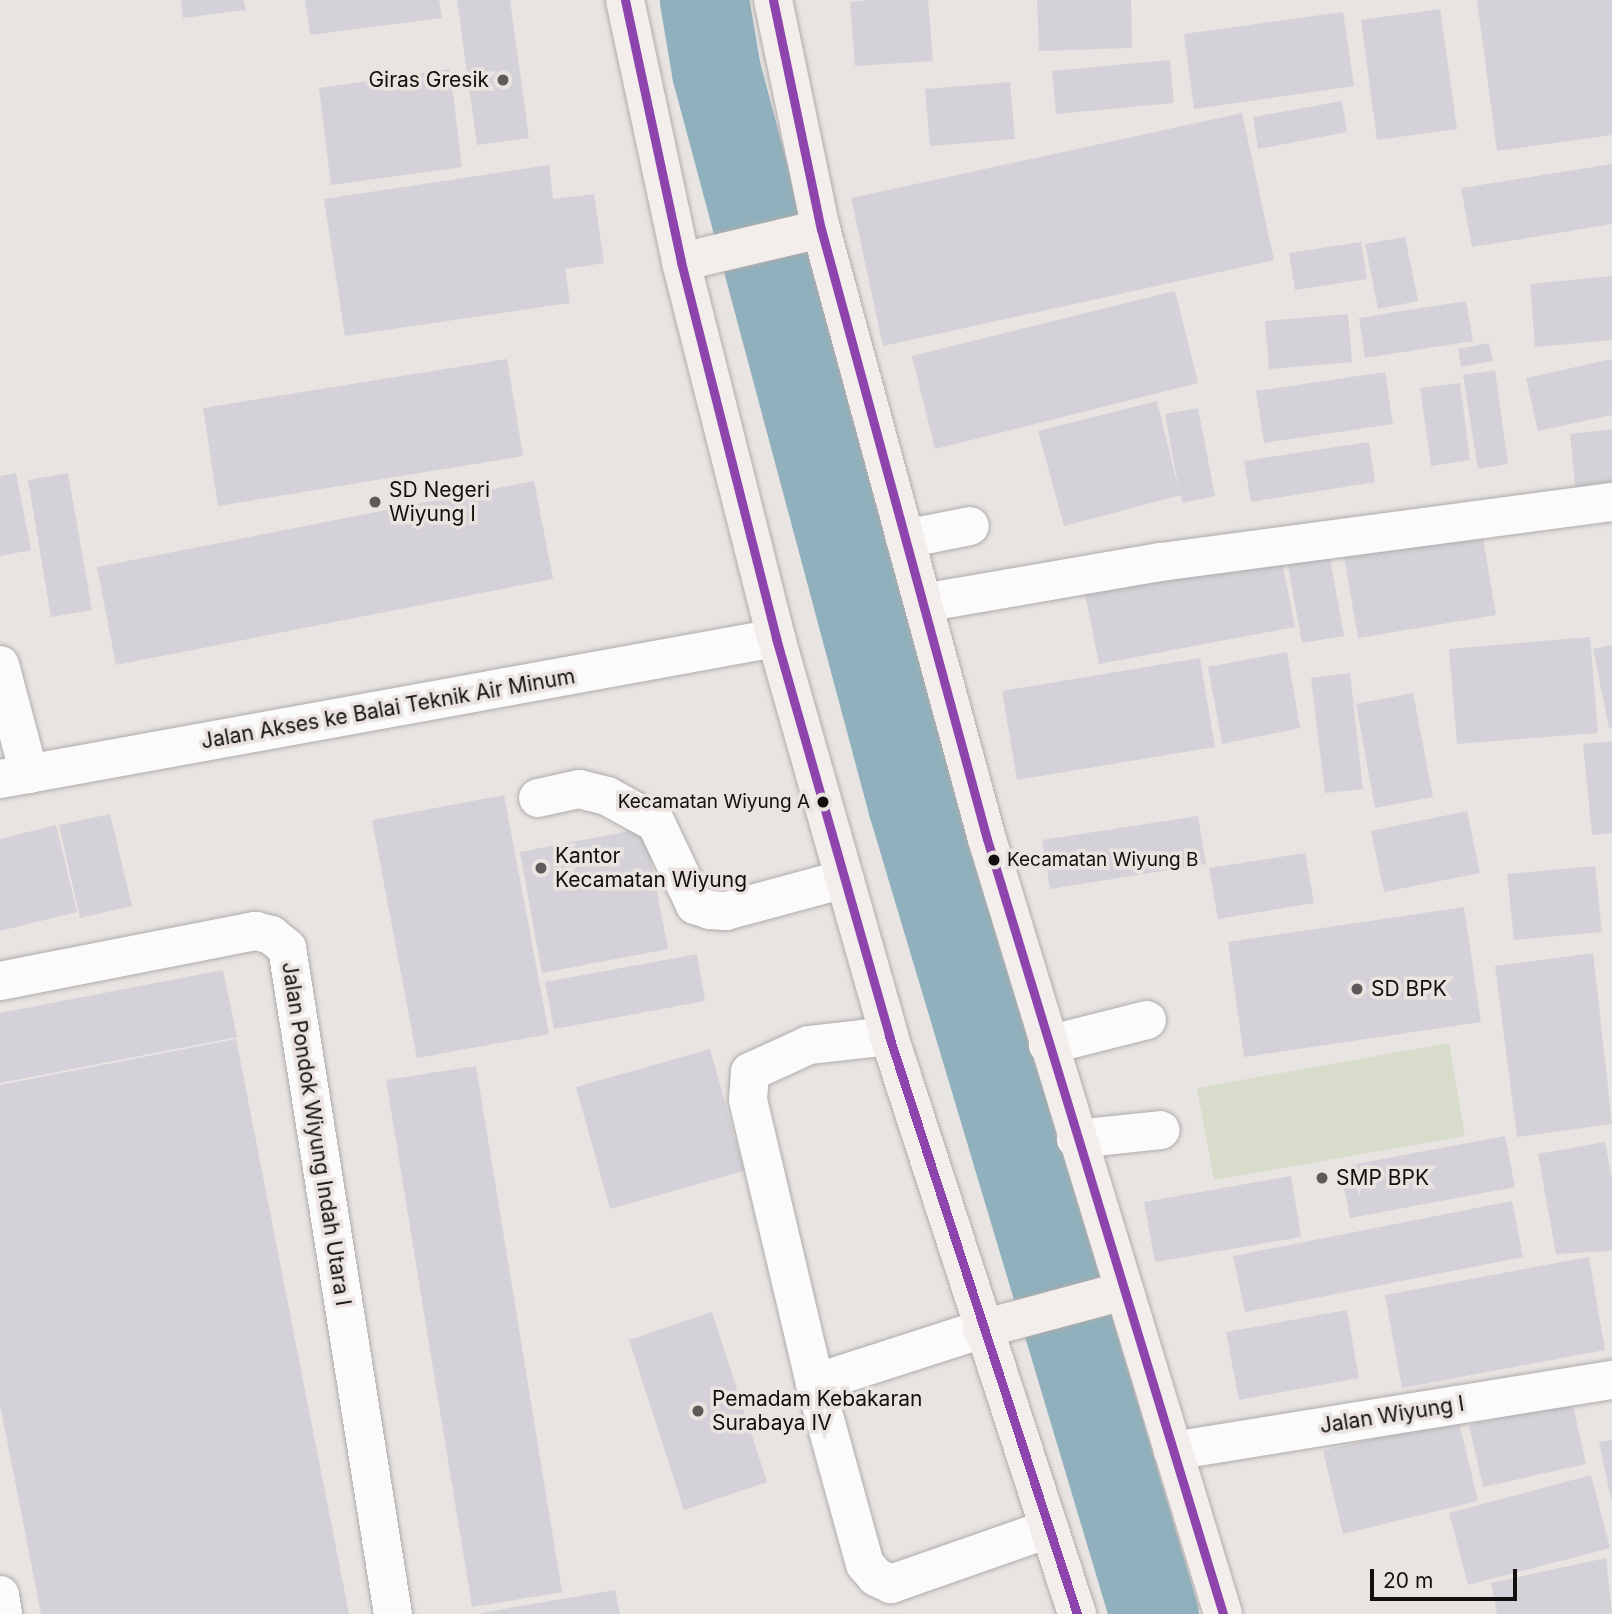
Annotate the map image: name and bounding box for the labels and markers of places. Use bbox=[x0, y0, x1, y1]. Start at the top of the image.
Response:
place label: Giras Gresik bbox=[368, 67, 489, 93]
marker: Giras Gresik bbox=[495, 72, 511, 88]
place label: SD Negeri Wiyung I bbox=[389, 477, 490, 527]
marker: SD Negeri Wiyung I bbox=[367, 494, 383, 510]
place label: Kecamatan Wiyung A bbox=[618, 791, 810, 813]
marker: Kecamatan Wiyung A bbox=[816, 795, 830, 809]
place label: Kantor Kecamatan Wiyung bbox=[555, 843, 747, 893]
place label: Kecamatan Wiyung B bbox=[1007, 849, 1199, 871]
marker: Kecamatan Wiyung B bbox=[987, 853, 1001, 867]
marker: Kantor Kecamatan Wiyung bbox=[533, 860, 549, 876]
place label: SD BPK bbox=[1371, 976, 1447, 1002]
marker: SD BPK bbox=[1349, 981, 1365, 997]
place label: SMP BPK bbox=[1336, 1165, 1429, 1191]
marker: SMP BPK bbox=[1314, 1170, 1330, 1186]
place label: Pemadam Kebakaran Surabaya IV bbox=[712, 1386, 922, 1436]
marker: Pemadam Kebakaran Surabaya IV bbox=[690, 1403, 706, 1419]

